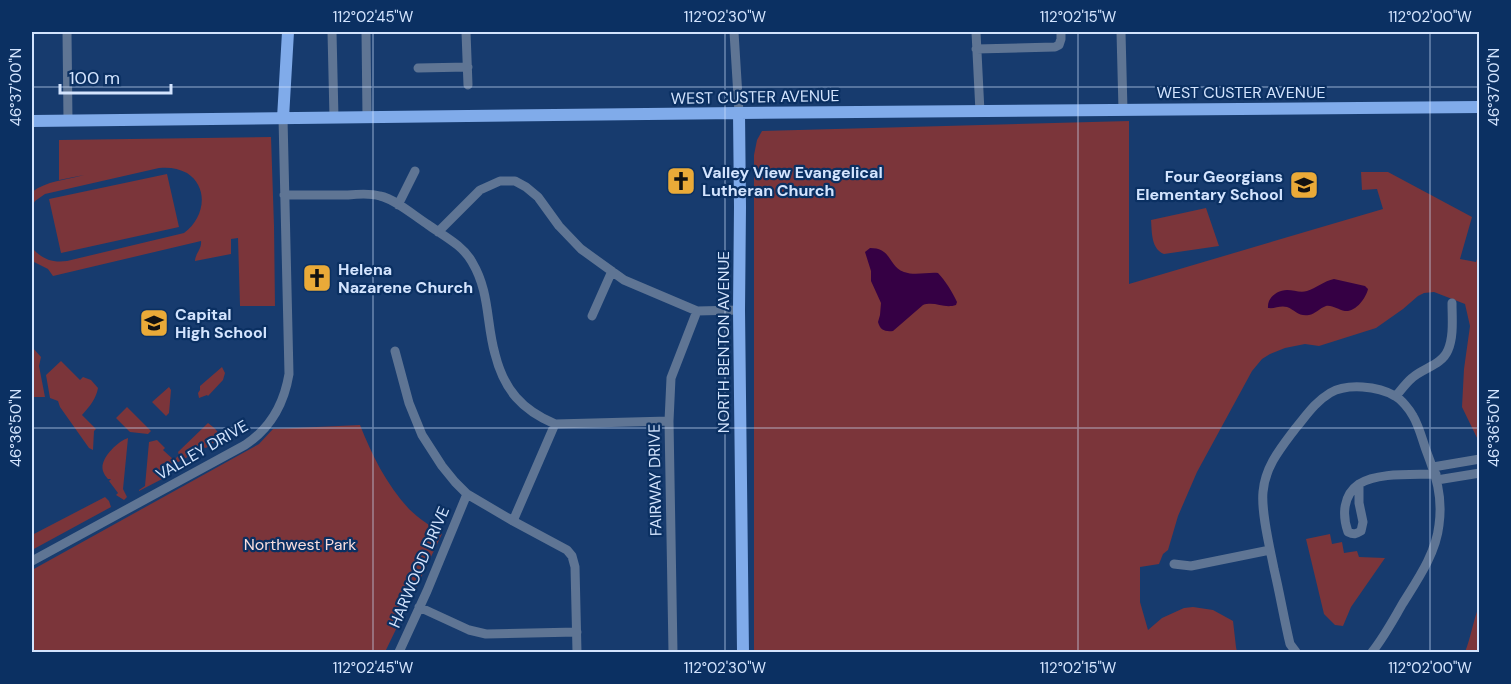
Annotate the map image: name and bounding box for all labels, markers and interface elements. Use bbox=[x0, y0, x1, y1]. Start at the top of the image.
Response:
text: 112°02'45"W bbox=[333, 7, 414, 27]
text: 112°02'30"W bbox=[684, 7, 767, 27]
text: 112°02'15"W bbox=[1040, 7, 1117, 27]
text: 112°02'00"W bbox=[1388, 7, 1472, 27]
text: 46°37'00"N bbox=[6, 48, 26, 126]
text: 46°37'00"N bbox=[1484, 48, 1504, 126]
scale bar bbox=[60, 57, 171, 95]
text: 100 m bbox=[69, 66, 120, 90]
street label: WEST CUSTER AVENUE bbox=[1157, 82, 1325, 103]
street label: WEST CUSTER AVENUE bbox=[670, 85, 840, 109]
place label: Valley View Evangelical Lutheran Church bbox=[702, 162, 883, 201]
church icon: Valley View Evangelical Lutheran Church bbox=[665, 165, 697, 197]
place label: Four Georgians Elementary School bbox=[1136, 166, 1283, 205]
school or university icon: Four Georgians Elementary School bbox=[1288, 169, 1320, 201]
street label: NORTH BENTON AVENUE bbox=[713, 251, 734, 433]
place label: Helena Nazarene Church bbox=[338, 259, 473, 298]
church icon: Helena Nazarene Church bbox=[301, 262, 333, 294]
place label: Capital High School bbox=[175, 304, 267, 343]
school or university icon: Capital High School bbox=[138, 307, 170, 339]
text: 46°36'50"N bbox=[6, 389, 26, 467]
text: 46°36'50"N bbox=[1484, 389, 1504, 467]
street label: VALLEY DRIVE bbox=[152, 415, 252, 485]
street label: FAIRWAY DRIVE bbox=[644, 424, 666, 536]
street label: HARWOOD DRIVE bbox=[384, 503, 454, 631]
park label: Northwest Park bbox=[244, 534, 356, 555]
text: 112°02'45"W bbox=[333, 658, 414, 678]
text: 112°02'30"W bbox=[684, 658, 767, 678]
text: 112°02'15"W bbox=[1040, 658, 1117, 678]
text: 112°02'00"W bbox=[1388, 658, 1472, 678]

